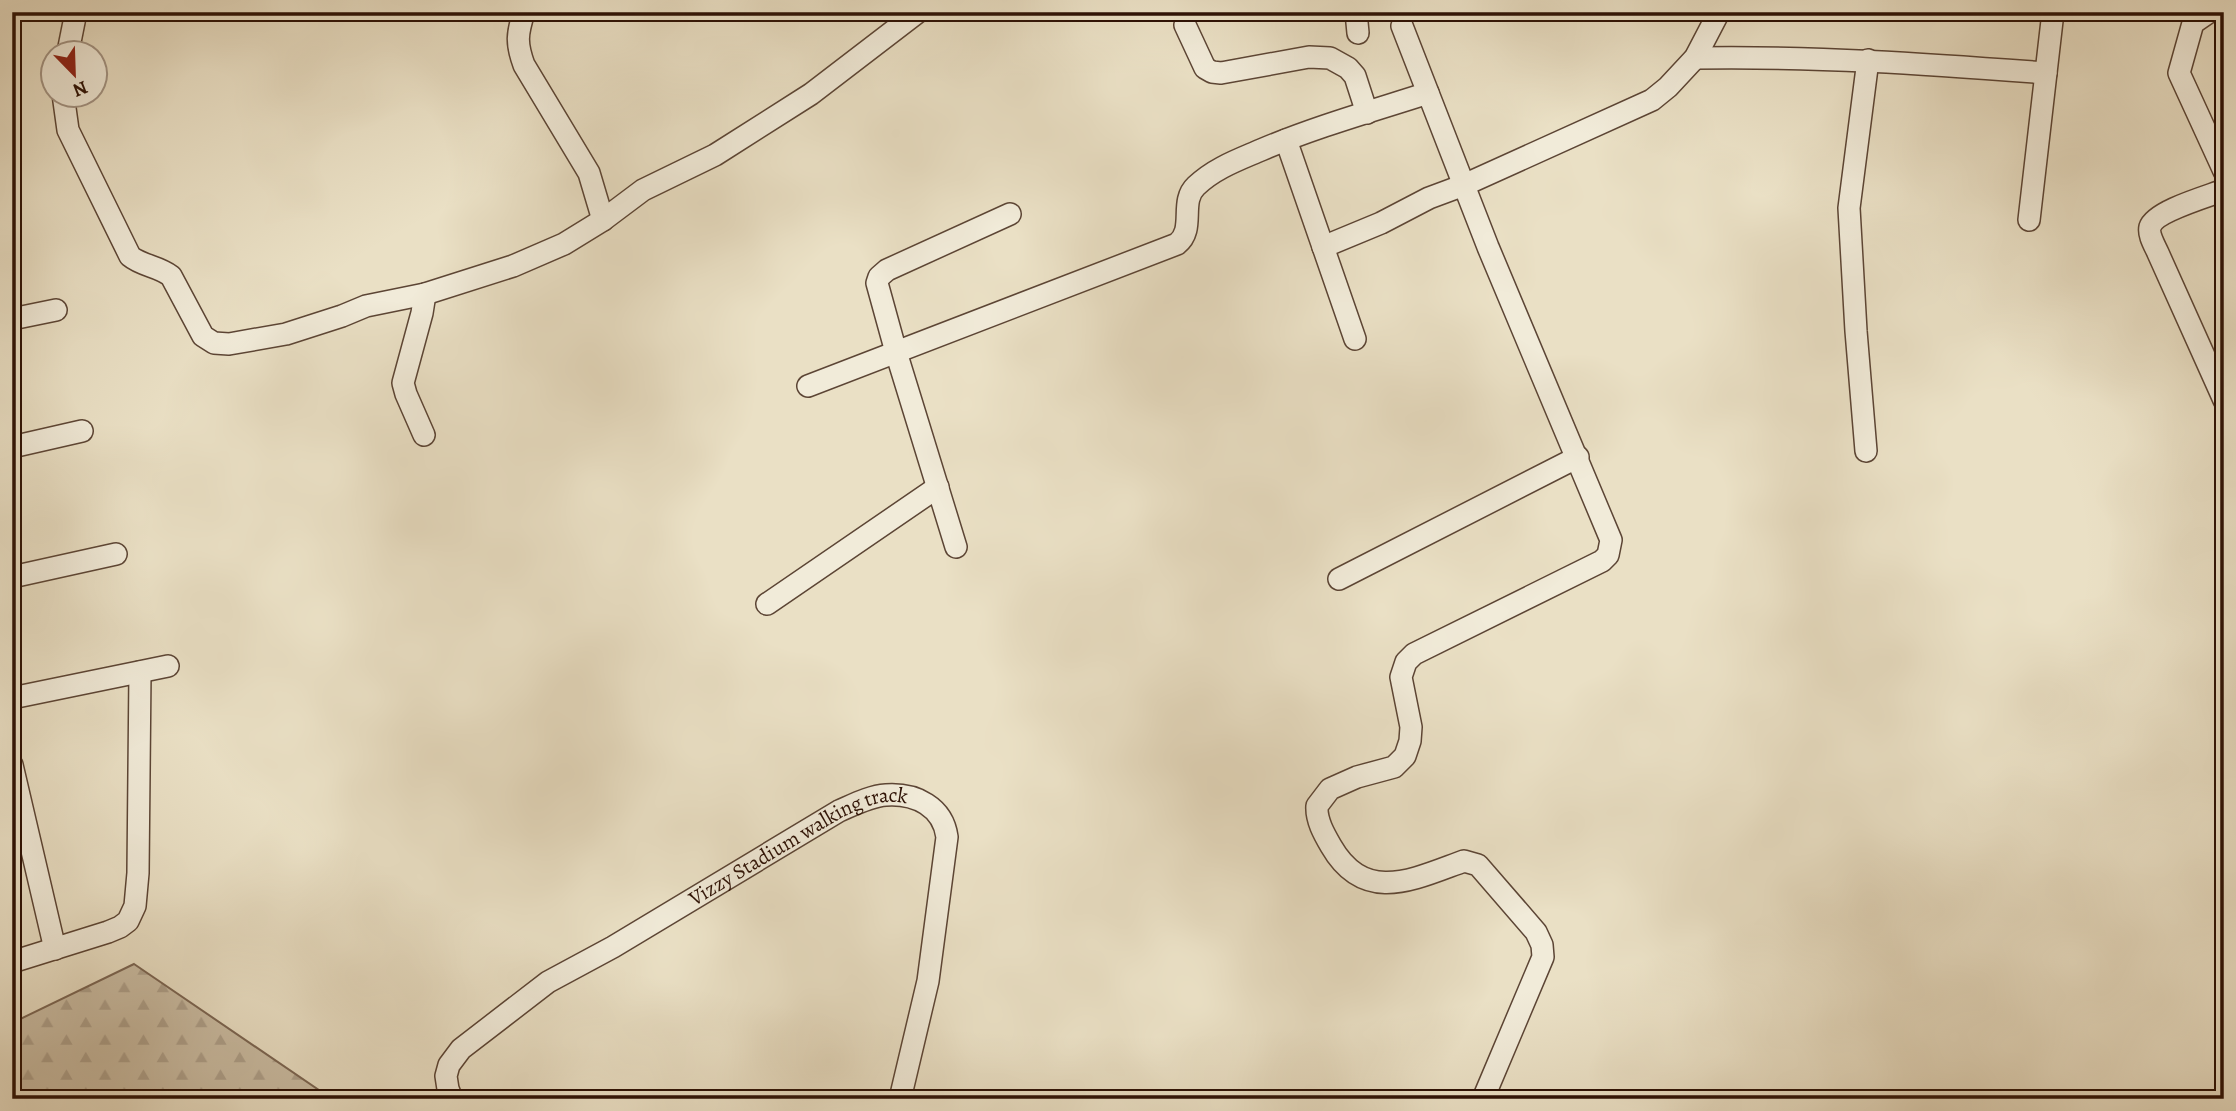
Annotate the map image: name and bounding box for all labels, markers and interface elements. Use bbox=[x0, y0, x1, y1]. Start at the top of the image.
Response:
north arrow bbox=[38, 38, 108, 108]
text: N bbox=[69, 74, 92, 103]
street label: Vizzy Stadium walking track bbox=[683, 781, 910, 913]

